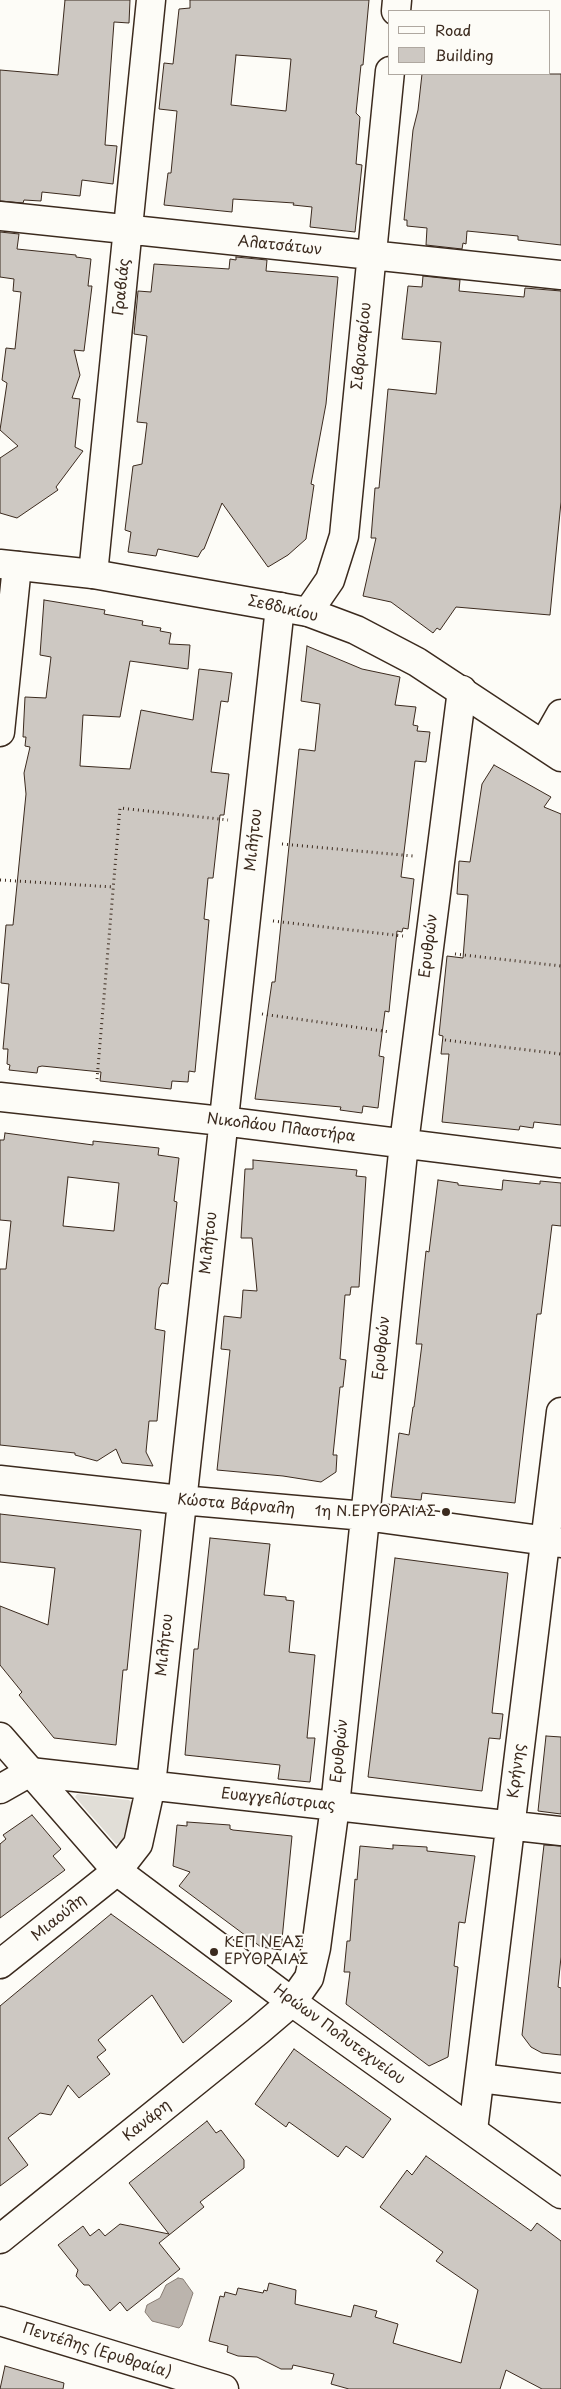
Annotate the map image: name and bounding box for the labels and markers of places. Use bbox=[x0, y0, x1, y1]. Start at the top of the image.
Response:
place label: 1η Ν.ΕΡΥΘΡΑΙΑΣ bbox=[315, 1503, 436, 1521]
marker: 1η Ν.ΕΡΥΘΡΑΙΑΣ bbox=[440, 1506, 452, 1518]
place label: ΚΕΠ ΝΕΑΣ ΕΡΥΘΡΑΙΑΣ bbox=[224, 1934, 309, 1969]
marker: ΚΕΠ ΝΕΑΣ ΕΡΥΘΡΑΙΑΣ bbox=[208, 1946, 220, 1958]

